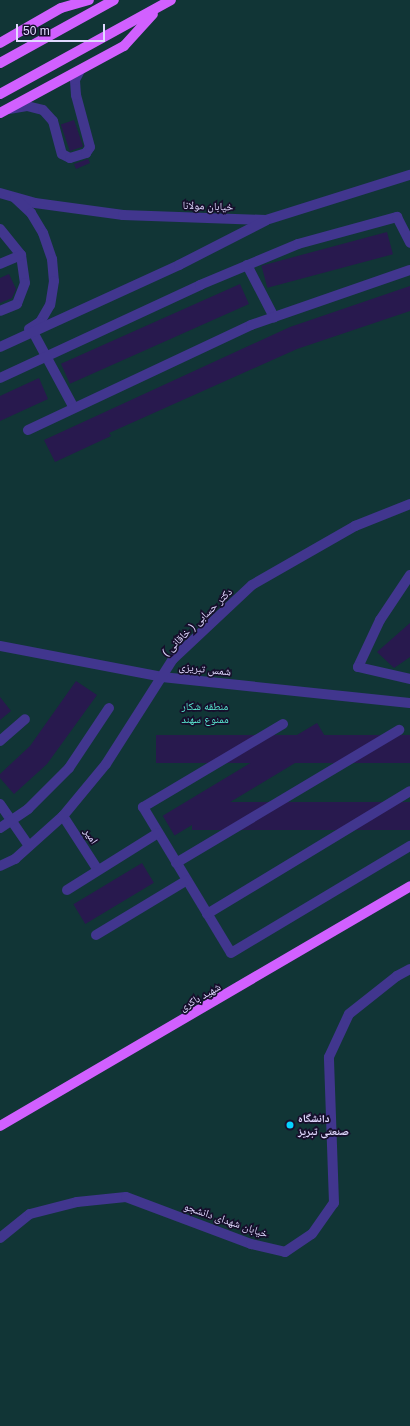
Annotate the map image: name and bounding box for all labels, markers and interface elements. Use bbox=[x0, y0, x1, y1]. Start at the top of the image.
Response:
scale bar bbox=[18, 16, 107, 42]
text: 50 m bbox=[23, 24, 50, 38]
street label: خیابان مولانا bbox=[182, 199, 234, 213]
street label: دکتر حسابی ( خاقانی ) bbox=[159, 585, 235, 659]
street label: شمس تبریزی bbox=[178, 660, 232, 678]
park label: منطقه شکار ممنوع سهند bbox=[181, 700, 229, 726]
street label: امیر bbox=[81, 826, 101, 846]
street label: شهید باکری bbox=[177, 980, 223, 1014]
place label: دانشگاه صنعتی تبریز bbox=[298, 1112, 349, 1138]
marker: دانشگاه صنعتی تبریز bbox=[285, 1120, 295, 1130]
street label: خیابان شهدای دانشجو bbox=[182, 1199, 270, 1241]

